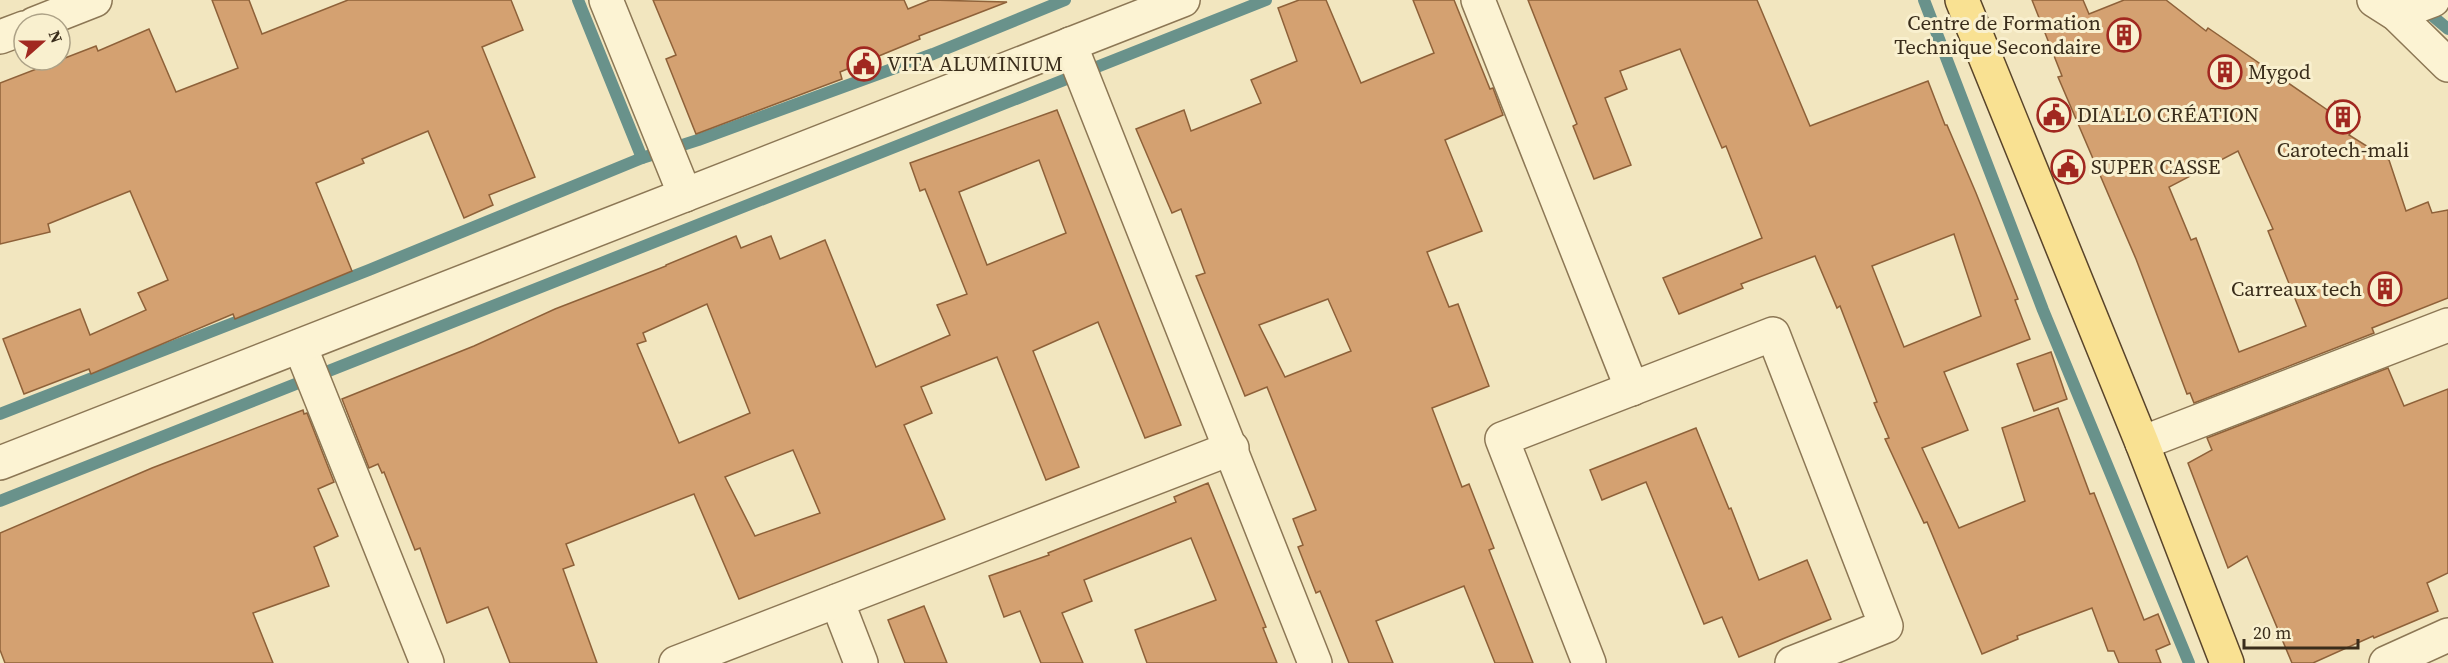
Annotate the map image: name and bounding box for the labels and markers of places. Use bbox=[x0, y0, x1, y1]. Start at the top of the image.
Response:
place label: Centre de Formation Technique Secondaire bbox=[1894, 8, 2101, 61]
building icon: Centre de Formation Technique Secondaire bbox=[2106, 17, 2142, 53]
public building icon: VITA ALUMINIUM bbox=[846, 46, 882, 82]
place label: VITA ALUMINIUM bbox=[887, 49, 1063, 78]
building icon: Mygod bbox=[2207, 54, 2243, 90]
place label: Mygod bbox=[2248, 57, 2311, 86]
public building icon: DIALLO CRÉATION bbox=[2036, 97, 2072, 133]
building icon: Carotech-mali bbox=[2325, 99, 2361, 135]
place label: DIALLO CRÉATION bbox=[2077, 100, 2259, 129]
place label: Carotech-mali bbox=[2277, 135, 2409, 164]
public building icon: SUPER CASSE bbox=[2050, 149, 2086, 185]
place label: SUPER CASSE bbox=[2091, 152, 2220, 181]
building icon: Carreaux tech bbox=[2367, 271, 2403, 307]
place label: Carreaux tech bbox=[2231, 274, 2362, 303]

